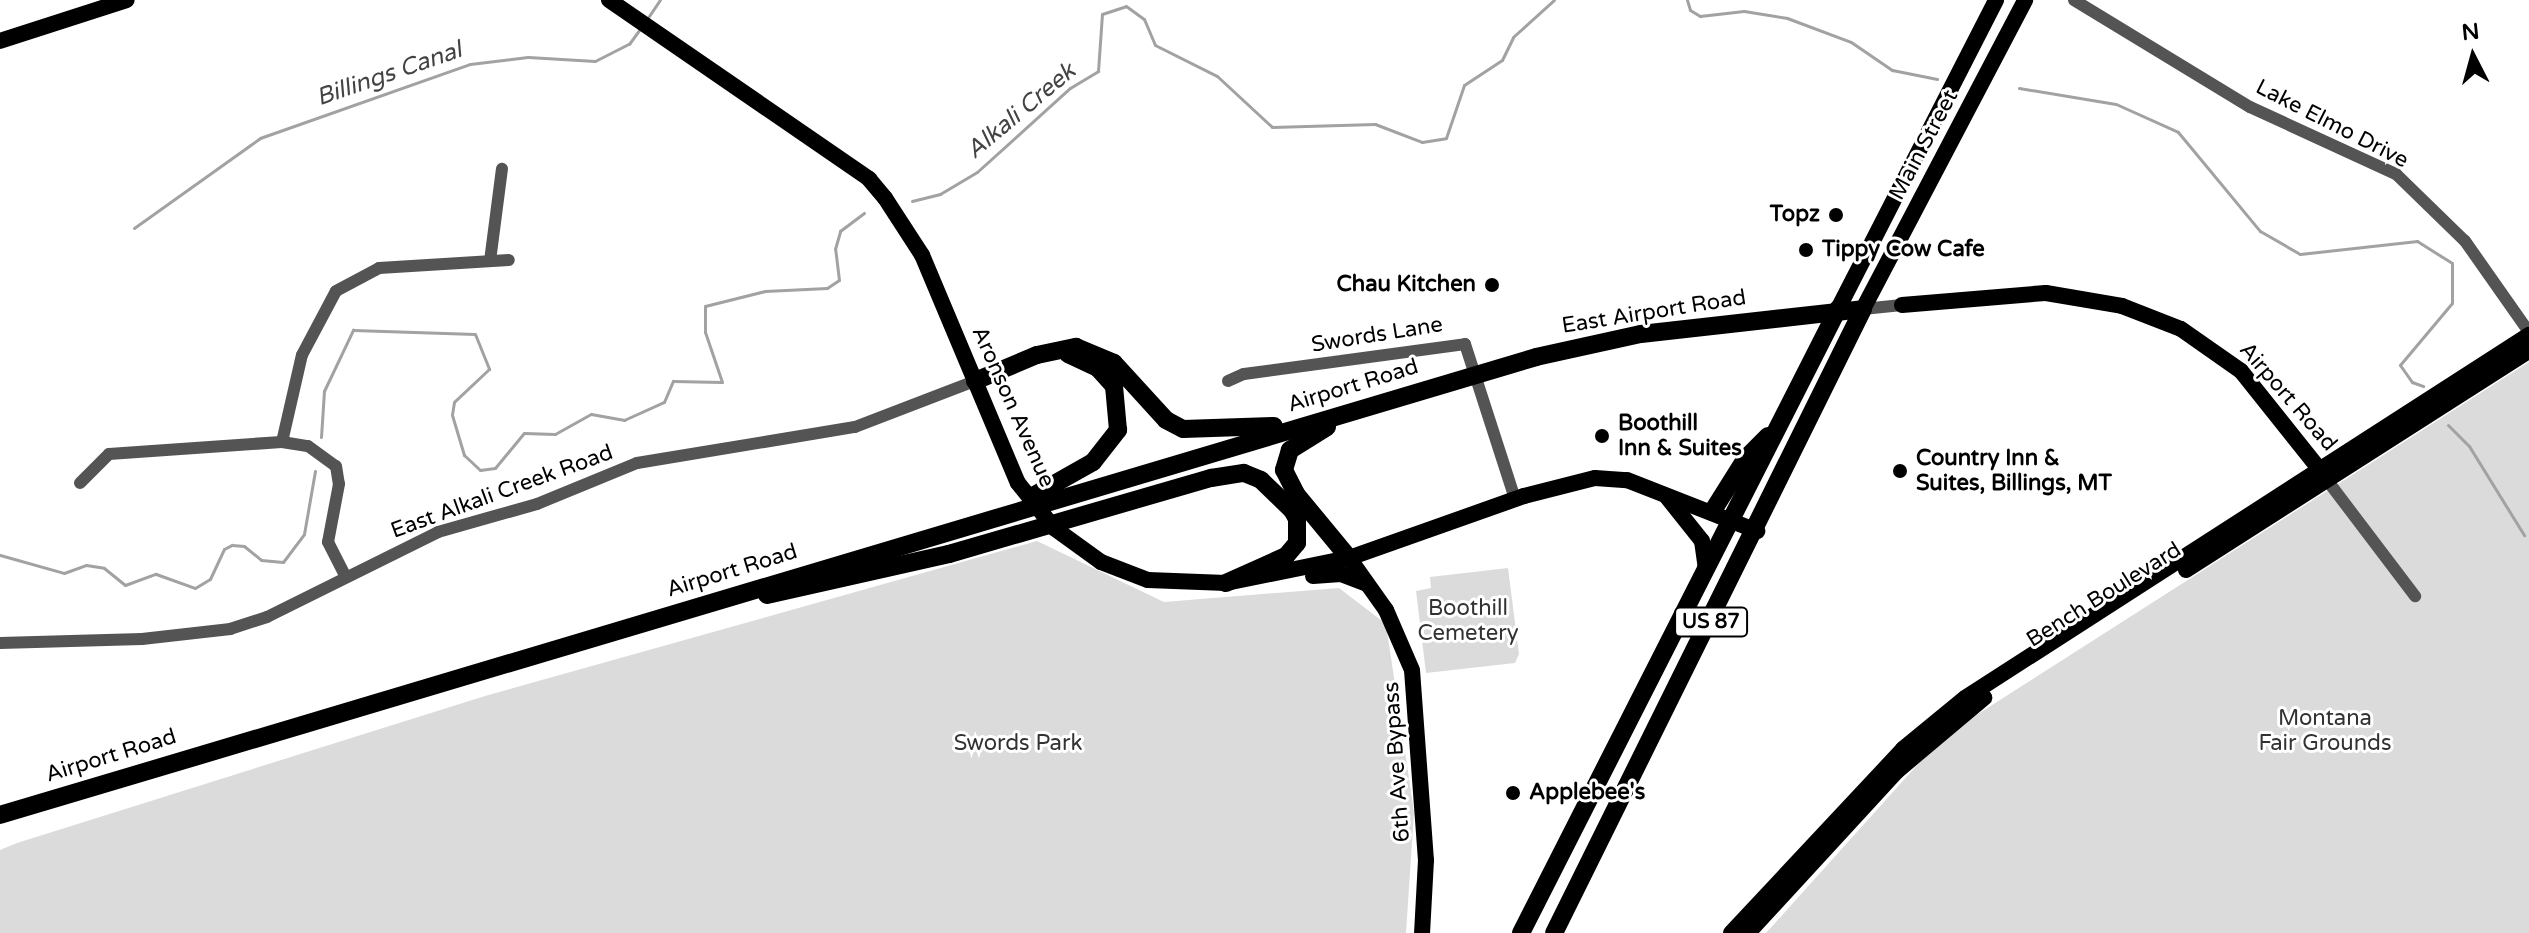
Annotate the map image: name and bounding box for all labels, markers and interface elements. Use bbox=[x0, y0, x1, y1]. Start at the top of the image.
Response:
north arrow bbox=[2433, 16, 2513, 96]
text: N bbox=[2460, 18, 2481, 46]
water label: Billings Canal bbox=[312, 36, 466, 112]
water label: Alkali Creek bbox=[960, 57, 1082, 165]
street label: Lake Elmo Drive bbox=[2251, 74, 2413, 174]
street label: Main Street bbox=[1884, 85, 1964, 205]
place label: Topz bbox=[1770, 202, 1820, 228]
marker: Topz bbox=[1827, 206, 1845, 224]
place label: Tippy Cow Cafe bbox=[1822, 237, 1985, 263]
marker: Tippy Cow Cafe bbox=[1797, 241, 1815, 259]
place label: Chau Kitchen bbox=[1336, 272, 1476, 298]
marker: Chau Kitchen bbox=[1483, 276, 1501, 294]
street label: East Airport Road bbox=[1560, 284, 1748, 340]
street label: Swords Lane bbox=[1309, 312, 1445, 358]
street label: Aronson Avenue bbox=[966, 323, 1060, 491]
street label: Airport Road bbox=[2234, 337, 2342, 457]
street label: Airport Road bbox=[1284, 354, 1422, 418]
place label: Boothill Inn & Suites bbox=[1618, 410, 1742, 462]
marker: Boothill Inn & Suites bbox=[1593, 427, 1611, 445]
street label: East Alkali Creek Road bbox=[387, 439, 617, 545]
place label: Country Inn & Suites, Billings, MT bbox=[1916, 445, 2112, 496]
marker: Country Inn & Suites, Billings, MT bbox=[1891, 462, 1909, 480]
street label: Bench Boulevard bbox=[2022, 537, 2186, 653]
street label: Airport Road bbox=[663, 539, 801, 603]
park label: Boothill Cemetery bbox=[1418, 595, 1518, 646]
road number: US 87 bbox=[1673, 606, 1749, 638]
street label: 6th Ave Bypass bbox=[1378, 681, 1416, 843]
park label: Montana Fair Grounds bbox=[2258, 705, 2392, 756]
street label: Airport Road bbox=[42, 724, 180, 788]
park label: Swords Park bbox=[954, 731, 1082, 757]
place label: Applebee's bbox=[1529, 780, 1645, 806]
marker: Applebee's bbox=[1504, 784, 1522, 802]

